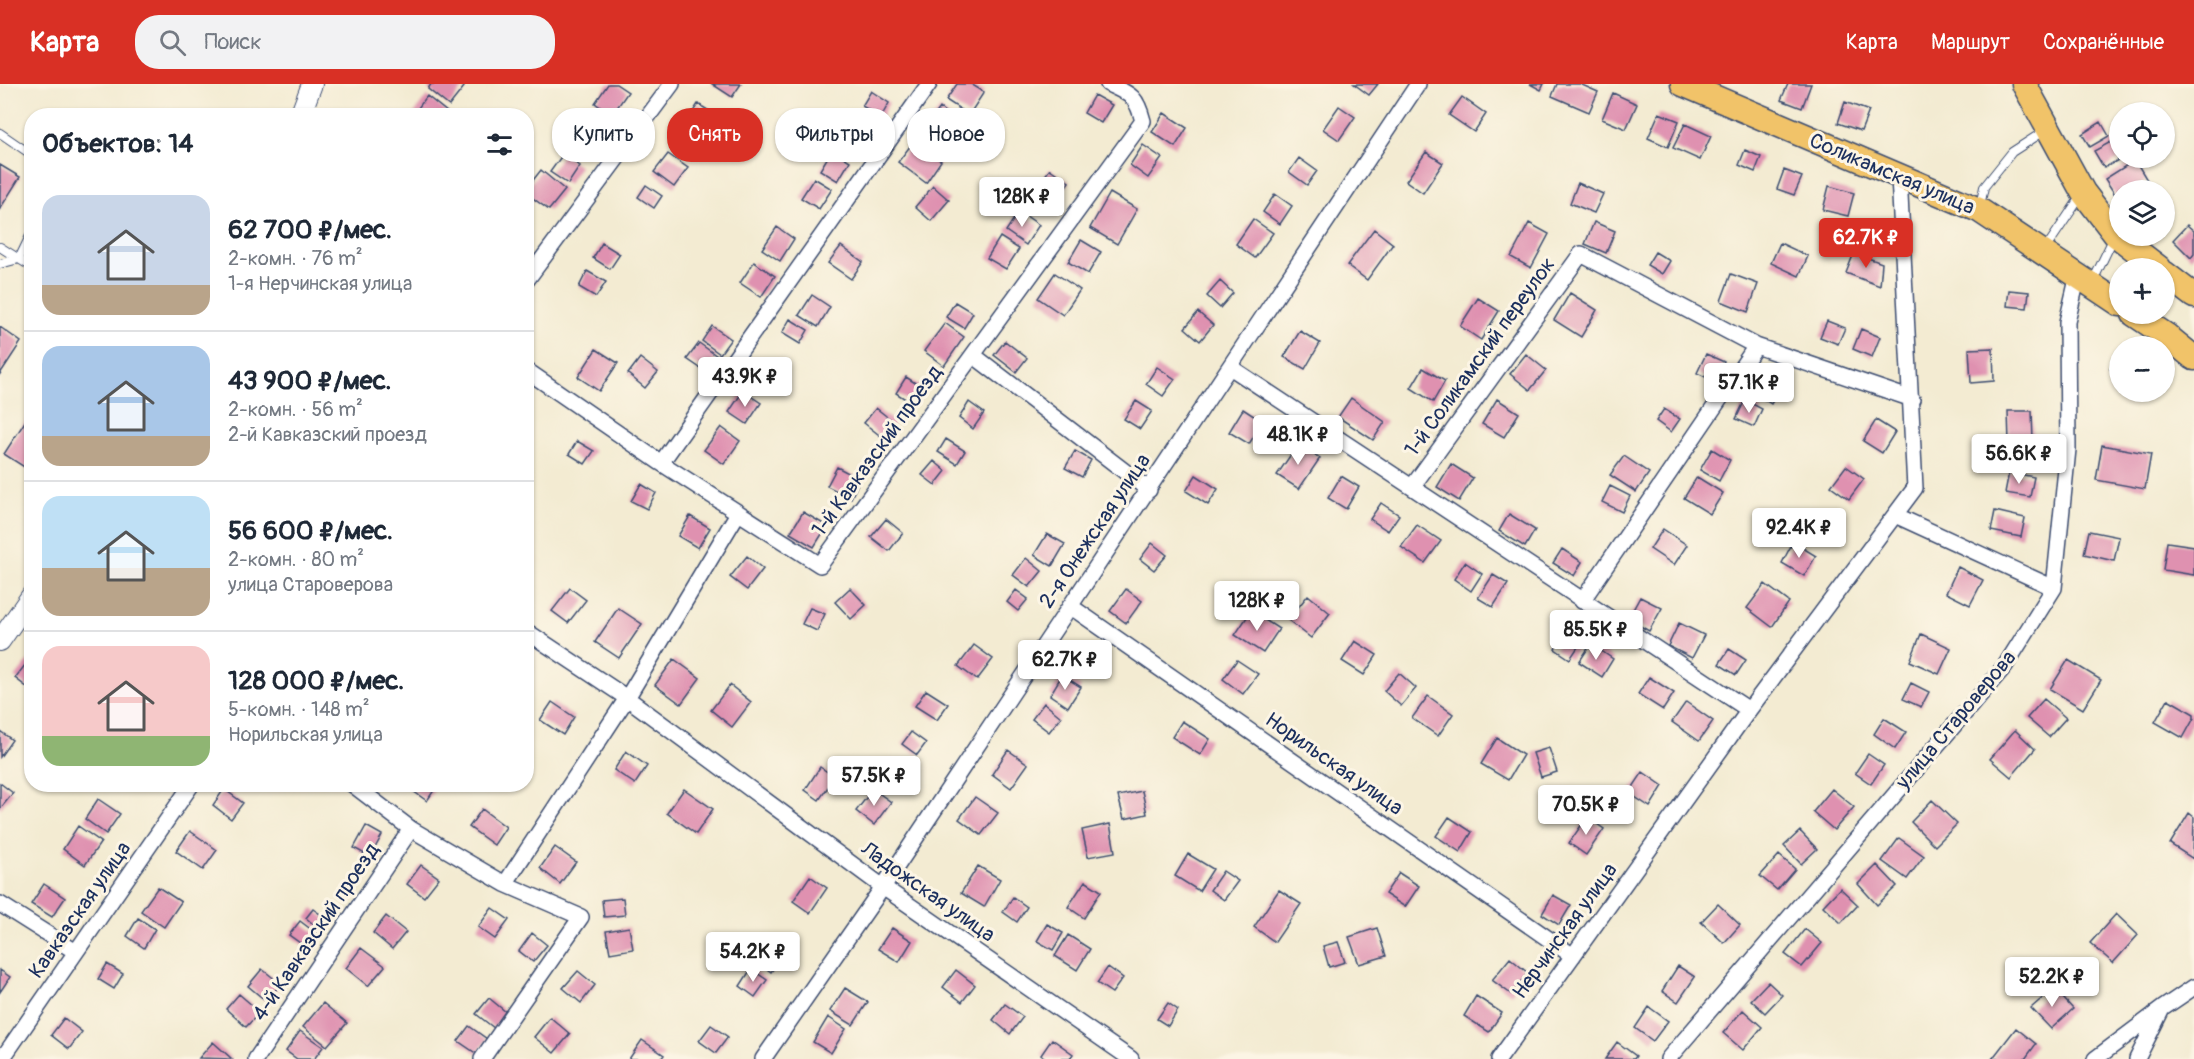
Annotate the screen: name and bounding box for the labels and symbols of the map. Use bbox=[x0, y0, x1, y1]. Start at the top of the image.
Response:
street label: Соликамская улица bbox=[1805, 127, 1979, 221]
pin: 128K ₽ bbox=[973, 177, 1071, 228]
pin: 62.7K ₽ bbox=[1811, 218, 1921, 269]
street label: 1-й Соликамский переулок bbox=[1399, 252, 1561, 462]
pin: 43.9K ₽ bbox=[690, 357, 800, 408]
street label: 1-й Кавказский проезд bbox=[806, 360, 948, 542]
pin: 57.1K ₽ bbox=[1694, 363, 1804, 414]
pin: 48.1K ₽ bbox=[1243, 415, 1353, 466]
pin: 56.6K ₽ bbox=[1964, 434, 2074, 485]
street label: 2-я Онежская улица bbox=[1033, 449, 1157, 613]
pin: 92.4K ₽ bbox=[1744, 508, 1854, 559]
pin: 128K ₽ bbox=[1208, 581, 1306, 632]
pin: 85.5K ₽ bbox=[1541, 610, 1651, 661]
pin: 62.7K ₽ bbox=[1010, 640, 1120, 691]
street label: улица Староверова bbox=[1889, 645, 2022, 796]
street label: Норильская улица bbox=[1260, 706, 1408, 822]
pin: 57.5K ₽ bbox=[819, 756, 929, 807]
pin: 70.5K ₽ bbox=[1531, 785, 1641, 836]
street label: Ладожская улица bbox=[855, 835, 1000, 948]
street label: Кавказская улица bbox=[23, 836, 137, 984]
street label: 4-й Кавказский проезд bbox=[246, 837, 386, 1026]
street label: Нерчинская улица bbox=[1506, 858, 1624, 1004]
pin: 54.2K ₽ bbox=[698, 932, 808, 983]
pin: 52.2K ₽ bbox=[1997, 957, 2107, 1008]

